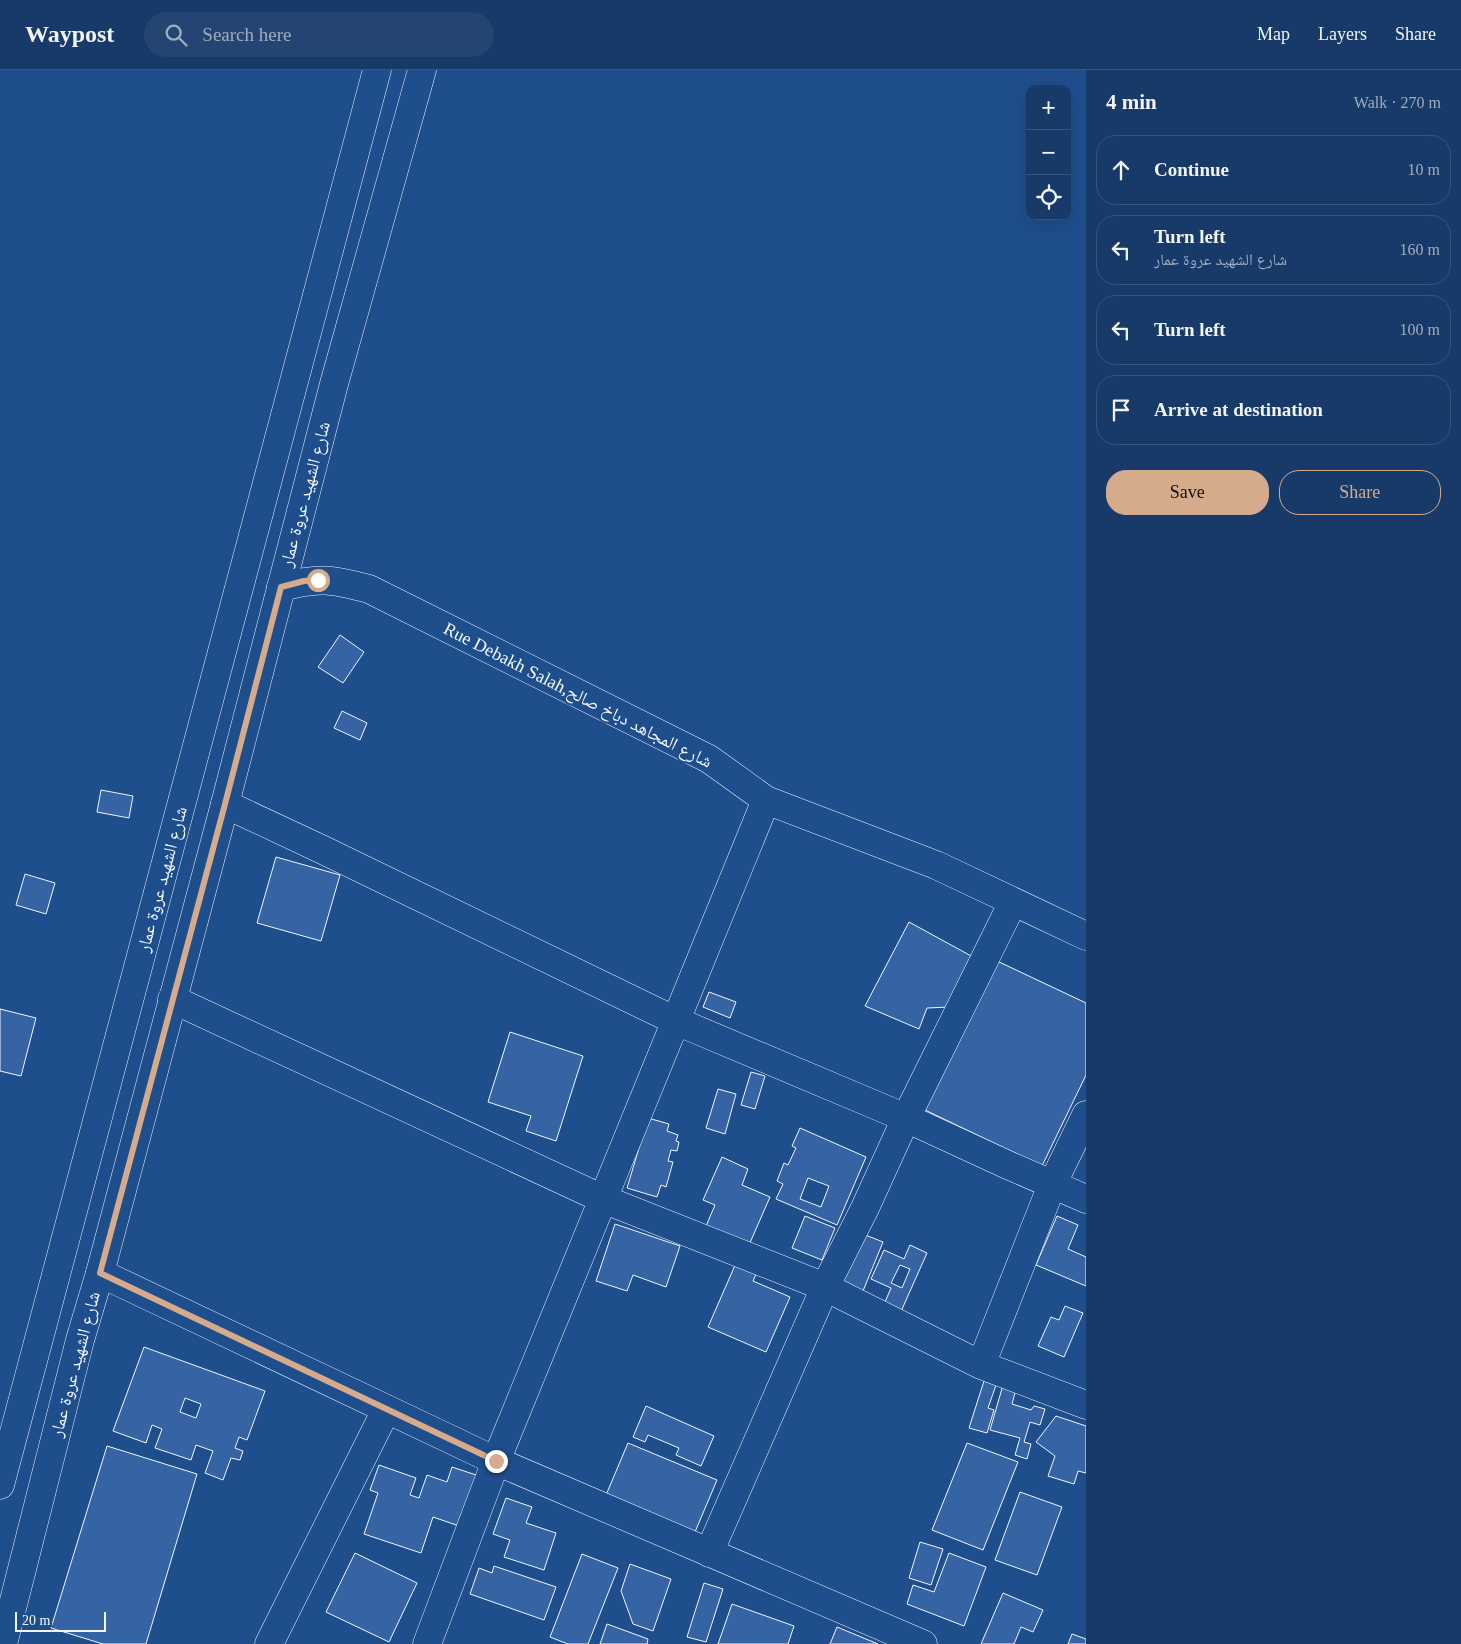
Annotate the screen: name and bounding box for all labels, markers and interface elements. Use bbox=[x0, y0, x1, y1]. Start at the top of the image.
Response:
search box bbox=[144, 12, 494, 57]
text: Waypost bbox=[25, 21, 114, 47]
icon: search bbox=[162, 21, 190, 49]
text: Search here bbox=[202, 24, 292, 45]
text: Map bbox=[1257, 24, 1290, 44]
text: Layers bbox=[1318, 24, 1367, 44]
text: Share bbox=[1395, 24, 1436, 44]
map controls bbox=[1026, 85, 1071, 220]
button: + bbox=[1026, 85, 1071, 130]
text: 4 min bbox=[1106, 90, 1157, 114]
text: Walk · 270 m bbox=[1354, 94, 1441, 111]
button: − bbox=[1026, 130, 1071, 175]
icon: ahead bbox=[1107, 156, 1135, 184]
text: Continue bbox=[1154, 159, 1229, 180]
text: 10 m bbox=[1408, 161, 1440, 178]
button: locate bbox=[1026, 175, 1071, 220]
text: Turn left bbox=[1154, 226, 1226, 247]
icon: left bbox=[1107, 236, 1135, 264]
text: 160 m bbox=[1400, 241, 1440, 258]
text: شارع الشهيد عروة عمار bbox=[1154, 251, 1287, 268]
icon: left bbox=[1107, 316, 1135, 344]
text: Turn left bbox=[1154, 319, 1226, 340]
text: 100 m bbox=[1400, 321, 1440, 338]
icon: arrive bbox=[1107, 396, 1135, 424]
text: Arrive at destination bbox=[1154, 399, 1323, 420]
street label: شارع الشهيد عروة عمار bbox=[276, 419, 335, 570]
button: Save bbox=[1106, 470, 1269, 515]
button: Share bbox=[1279, 470, 1441, 515]
route start bbox=[307, 569, 330, 592]
street label: Rue Debakh Salah,شارع المجاهد دباخ صالح bbox=[439, 618, 716, 774]
street label: شارع الشهيد عروة عمار bbox=[133, 804, 192, 955]
street label: شارع الشهيد عروة عمار bbox=[46, 1289, 105, 1440]
route end bbox=[485, 1450, 508, 1473]
scale bar bbox=[15, 1609, 106, 1632]
text: 20 m bbox=[22, 1613, 50, 1628]

